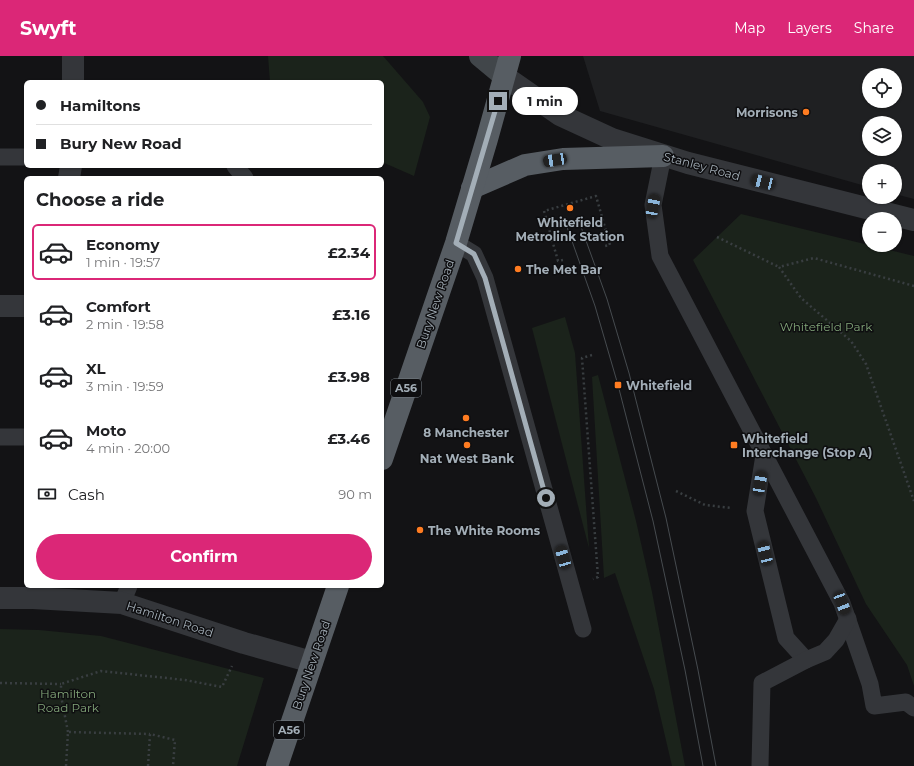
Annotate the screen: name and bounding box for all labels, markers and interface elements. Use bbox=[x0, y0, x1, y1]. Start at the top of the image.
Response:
text: Swyft bbox=[20, 17, 76, 40]
text: Map bbox=[734, 19, 765, 37]
text: Layers bbox=[787, 19, 832, 37]
text: Share bbox=[854, 19, 894, 37]
map controls bbox=[862, 68, 902, 252]
button: locate bbox=[862, 68, 902, 108]
callout: 1 min bbox=[512, 87, 578, 115]
route end bbox=[489, 92, 507, 110]
text: 1 min bbox=[527, 93, 563, 109]
text: Hamiltons bbox=[60, 96, 141, 115]
place label: Morrisons bbox=[736, 105, 799, 120]
marker: Morrisons bbox=[801, 107, 811, 117]
button: layers bbox=[862, 116, 902, 156]
text: Bury New Road bbox=[60, 134, 182, 153]
street label: Stanley Road bbox=[662, 149, 742, 183]
car bbox=[542, 152, 568, 168]
button: + bbox=[862, 164, 902, 204]
car bbox=[750, 173, 776, 191]
text: Choose a ride bbox=[36, 189, 164, 211]
car bbox=[645, 193, 661, 219]
marker: Whitefield Metrolink Station bbox=[565, 203, 575, 213]
button: − bbox=[862, 212, 902, 252]
place label: Whitefield Metrolink Station bbox=[515, 215, 625, 244]
icon: car bbox=[38, 234, 74, 270]
text: Economy bbox=[86, 235, 159, 254]
text: £2.34 bbox=[328, 243, 370, 262]
text: 1 min · 19:57 bbox=[86, 254, 160, 270]
street label: Bury New Road bbox=[413, 257, 457, 351]
place label: The Met Bar bbox=[526, 262, 602, 277]
marker: The Met Bar bbox=[513, 264, 523, 274]
icon: car bbox=[38, 296, 74, 332]
text: Comfort bbox=[86, 297, 151, 316]
text: £3.16 bbox=[332, 305, 370, 324]
text: 2 min · 19:58 bbox=[86, 316, 164, 332]
park label: Whitefield Park bbox=[780, 319, 873, 334]
icon: car bbox=[38, 358, 74, 394]
text: XL bbox=[86, 359, 105, 378]
text: £3.98 bbox=[328, 367, 370, 386]
text: 3 min · 19:59 bbox=[86, 378, 164, 394]
place label: Whitefield bbox=[626, 378, 692, 393]
road number: A56 bbox=[391, 379, 421, 397]
marker: Whitefield bbox=[613, 380, 623, 390]
marker: 8 Manchester bbox=[461, 413, 471, 423]
icon: car bbox=[38, 420, 74, 456]
text: Moto bbox=[86, 421, 126, 440]
place label: 8 Manchester bbox=[423, 425, 509, 440]
text: £3.46 bbox=[327, 429, 370, 448]
place label: Whitefield Interchange (Stop A) bbox=[742, 431, 872, 460]
text: 4 min · 20:00 bbox=[86, 440, 170, 456]
marker: Nat West Bank bbox=[462, 440, 472, 450]
marker: Whitefield Interchange (Stop A) bbox=[729, 440, 739, 450]
place label: Nat West Bank bbox=[420, 451, 514, 466]
car bbox=[752, 470, 768, 496]
icon: cash bbox=[36, 483, 58, 505]
text: Cash bbox=[68, 485, 105, 504]
text: 90 m bbox=[338, 486, 372, 502]
route start bbox=[537, 489, 555, 507]
place label: The White Rooms bbox=[428, 523, 541, 538]
marker: The White Rooms bbox=[415, 525, 425, 535]
button: Confirm bbox=[36, 534, 372, 580]
car bbox=[756, 540, 774, 566]
car bbox=[554, 544, 572, 570]
car bbox=[832, 590, 852, 616]
street label: Hamilton Road bbox=[125, 598, 215, 640]
street label: Bury New Road bbox=[289, 618, 333, 712]
park label: Hamilton Road Park bbox=[37, 686, 100, 715]
road number: A56 bbox=[274, 721, 304, 739]

